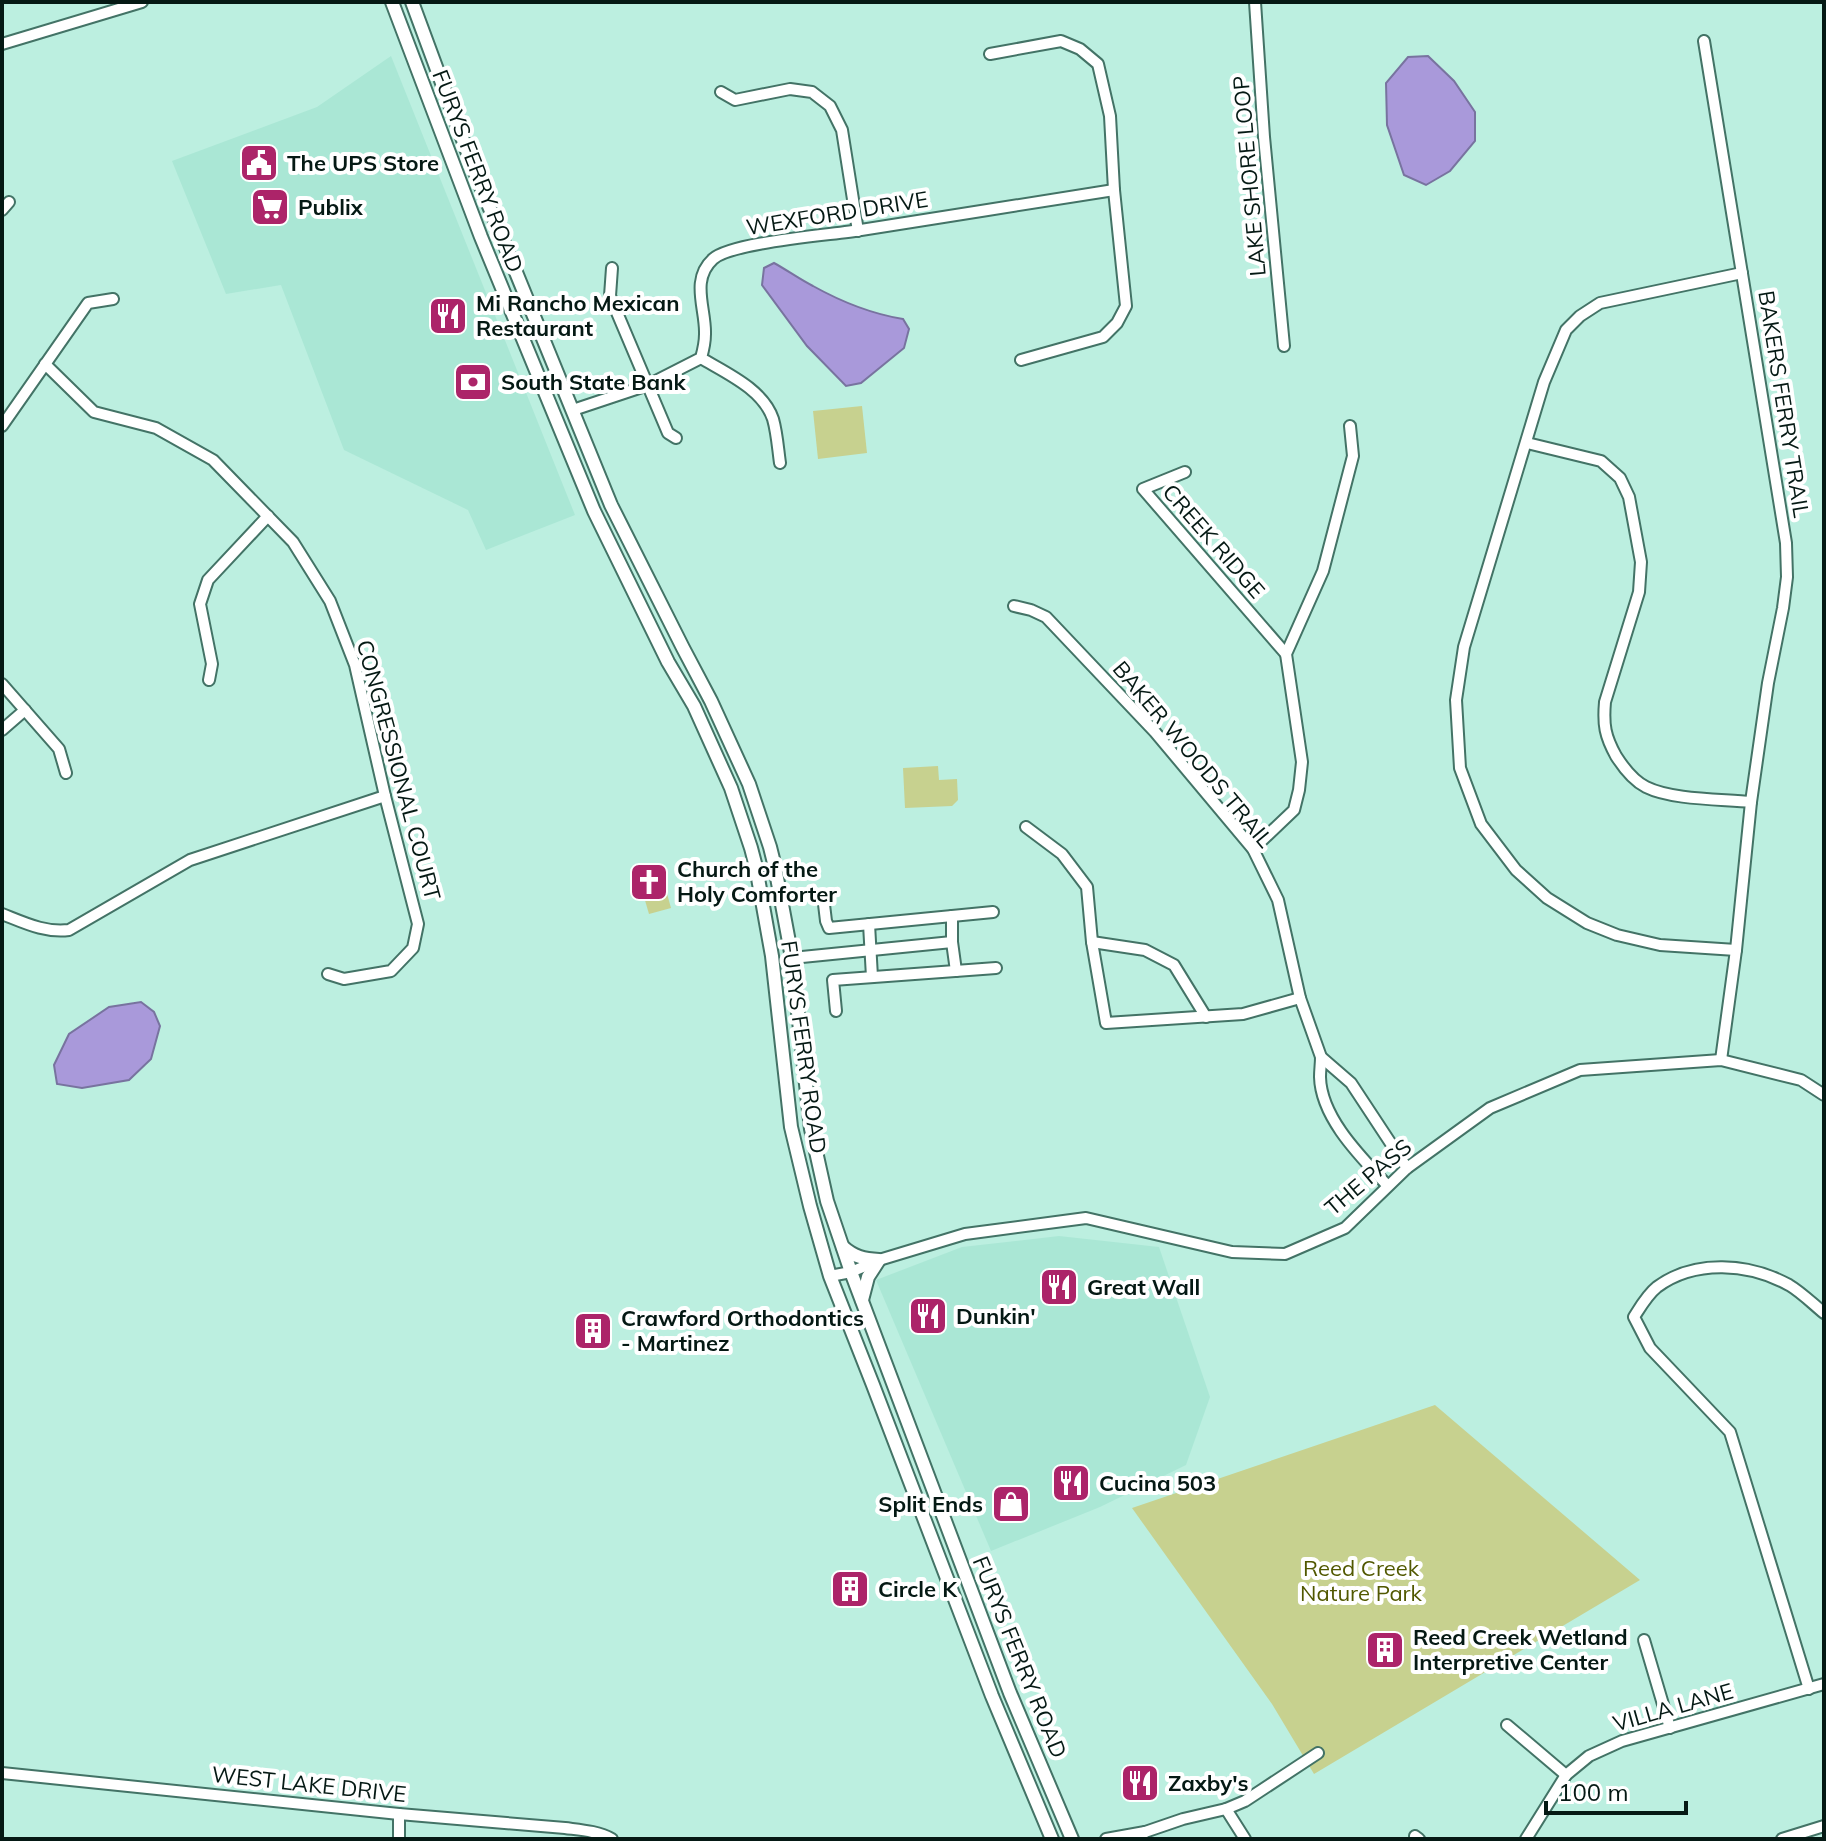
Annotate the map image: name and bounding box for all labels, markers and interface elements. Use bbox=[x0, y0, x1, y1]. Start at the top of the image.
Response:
street label: FURYS FERRY ROAD bbox=[426, 66, 530, 276]
street label: LAKE SHORE LOOP bbox=[1226, 75, 1272, 277]
public building icon: The UPS Store bbox=[238, 142, 280, 184]
place label: The UPS Store bbox=[287, 149, 439, 177]
street label: WEXFORD DRIVE bbox=[744, 185, 930, 241]
supermarket icon: Publix bbox=[249, 186, 291, 228]
place label: Publix bbox=[298, 193, 364, 221]
place label: Mi Rancho Mexican Restaurant bbox=[476, 289, 679, 342]
street label: BAKERS FERRY TRAIL bbox=[1752, 289, 1816, 519]
restaurant icon: Mi Rancho Mexican Restaurant bbox=[427, 295, 469, 337]
bank icon: South State Bank bbox=[452, 361, 494, 403]
place label: South State Bank bbox=[501, 368, 686, 396]
street label: CREEK RIDGE bbox=[1157, 478, 1271, 604]
street label: CONGRESSIONAL COURT bbox=[351, 637, 447, 903]
street label: BAKER WOODS TRAIL bbox=[1107, 655, 1279, 853]
place label: Church of the Holy Comforter bbox=[677, 855, 837, 908]
church icon: Church of the Holy Comforter bbox=[628, 861, 670, 903]
street label: FURYS FERRY ROAD bbox=[775, 939, 833, 1155]
street label: THE PASS bbox=[1319, 1133, 1417, 1221]
restaurant icon: Great Wall bbox=[1038, 1266, 1080, 1308]
place label: Great Wall bbox=[1087, 1273, 1200, 1301]
restaurant icon: Dunkin' bbox=[907, 1295, 949, 1337]
place label: Dunkin' bbox=[956, 1302, 1036, 1330]
place label: Crawford Orthodontics - Martinez bbox=[621, 1304, 864, 1357]
building icon: Crawford Orthodontics - Martinez bbox=[572, 1310, 614, 1352]
restaurant icon: Cucina 503 bbox=[1050, 1462, 1092, 1504]
place label: Cucina 503 bbox=[1099, 1469, 1216, 1497]
shop icon: Split Ends bbox=[990, 1483, 1032, 1525]
place label: Split Ends bbox=[878, 1490, 983, 1518]
street label: FURYS FERRY ROAD bbox=[967, 1552, 1073, 1762]
park label: Reed Creek Nature Park bbox=[1300, 1554, 1423, 1607]
building icon: Circle K bbox=[829, 1568, 871, 1610]
place label: Circle K bbox=[878, 1575, 958, 1603]
place label: Reed Creek Wetland Interpretive Center bbox=[1413, 1623, 1628, 1676]
building icon: Reed Creek Wetland Interpretive Center bbox=[1364, 1629, 1406, 1671]
street label: VILLA LANE bbox=[1610, 1677, 1736, 1737]
street label: WEST LAKE DRIVE bbox=[210, 1760, 408, 1808]
restaurant icon: Zaxby's bbox=[1119, 1762, 1161, 1804]
scale bar bbox=[1546, 1765, 1686, 1815]
place label: Zaxby's bbox=[1168, 1769, 1249, 1797]
text: 100 m bbox=[1558, 1777, 1629, 1807]

